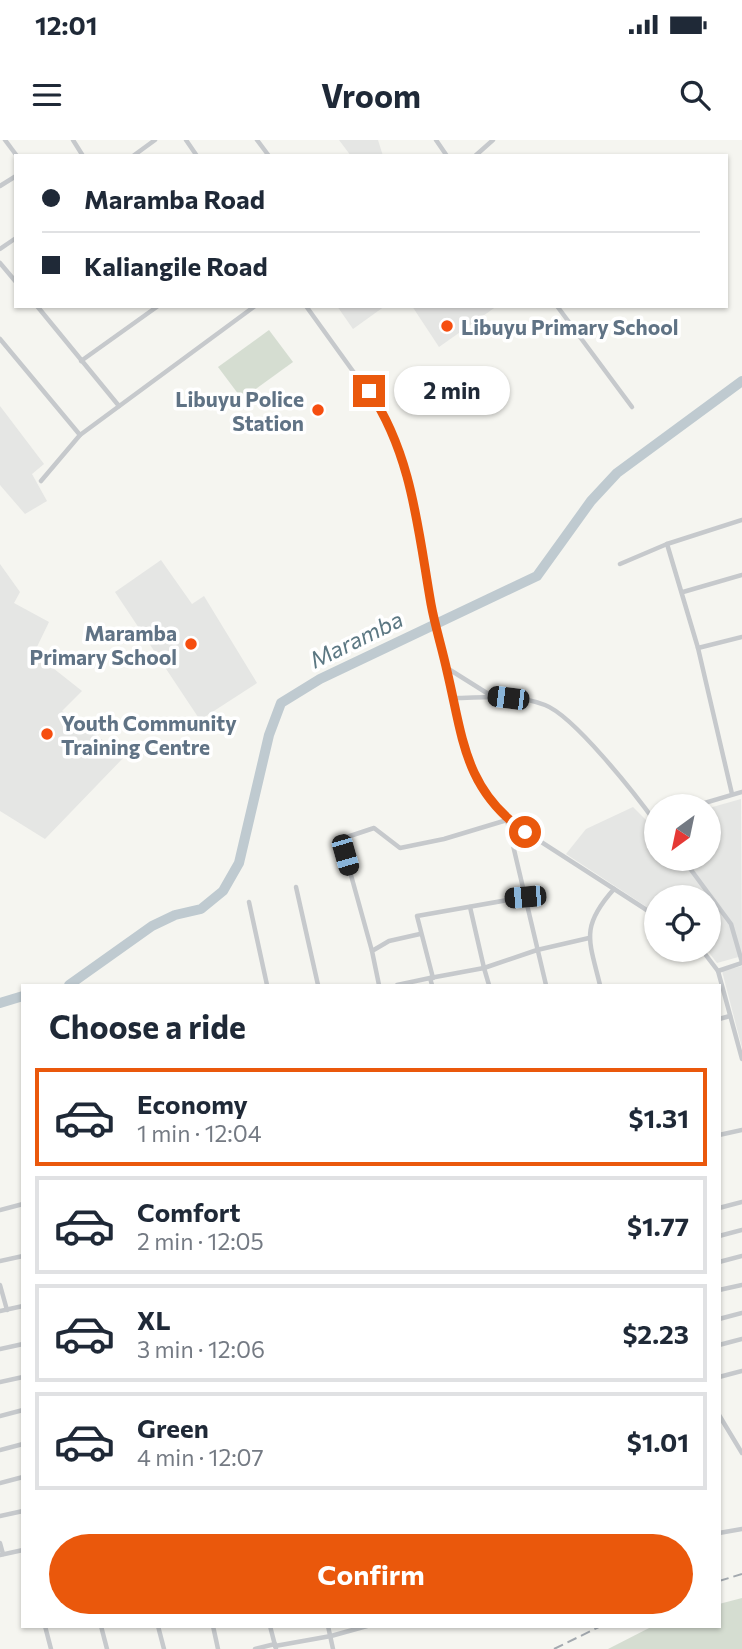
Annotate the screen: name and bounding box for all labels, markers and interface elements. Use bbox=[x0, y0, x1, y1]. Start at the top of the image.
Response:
text: 12:01 bbox=[35, 9, 97, 40]
text: Vroom bbox=[321, 75, 421, 115]
icon: menu bbox=[28, 76, 66, 114]
icon: search bbox=[676, 76, 714, 114]
text: Maramba Road bbox=[84, 183, 265, 214]
text: Kaliangile Road bbox=[84, 250, 268, 281]
place label: Libuyu Primary School bbox=[461, 314, 678, 339]
marker: Libuyu Primary School bbox=[439, 318, 455, 334]
callout: 2 min bbox=[394, 366, 509, 416]
route end bbox=[353, 375, 385, 407]
text: 2 min bbox=[423, 376, 481, 404]
place label: Libuyu Police Station bbox=[175, 386, 304, 435]
marker: Libuyu Police Station bbox=[310, 402, 326, 418]
water label: Maramba bbox=[305, 604, 407, 674]
place label: Maramba Primary School bbox=[30, 620, 177, 669]
marker: Maramba Primary School bbox=[183, 636, 199, 652]
car bbox=[486, 685, 531, 711]
place label: Youth Community Training Centre bbox=[61, 710, 237, 759]
marker: Youth Community Training Centre bbox=[39, 726, 55, 742]
north arrow bbox=[644, 794, 721, 872]
map controls bbox=[644, 794, 721, 962]
route start bbox=[509, 816, 541, 848]
car bbox=[330, 832, 361, 878]
car bbox=[504, 885, 547, 909]
button: locate bbox=[644, 885, 721, 962]
text: Choose a ride bbox=[49, 1006, 246, 1046]
icon: car bbox=[53, 1086, 116, 1149]
text: Economy bbox=[137, 1088, 248, 1119]
text: $1.31 bbox=[629, 1102, 689, 1133]
text: 1 min · 12:04 bbox=[137, 1119, 261, 1147]
icon: car bbox=[53, 1194, 116, 1257]
text: Comfort bbox=[137, 1196, 240, 1227]
text: $1.77 bbox=[627, 1210, 689, 1241]
text: 2 min · 12:05 bbox=[137, 1227, 264, 1255]
icon: car bbox=[53, 1302, 116, 1365]
text: XL bbox=[137, 1304, 171, 1335]
text: $2.23 bbox=[622, 1318, 689, 1349]
text: 3 min · 12:06 bbox=[137, 1335, 265, 1363]
icon: car bbox=[53, 1410, 116, 1473]
text: Green bbox=[137, 1412, 209, 1443]
text: $1.01 bbox=[627, 1426, 689, 1457]
text: 4 min · 12:07 bbox=[137, 1443, 264, 1471]
button: Confirm bbox=[49, 1534, 693, 1614]

